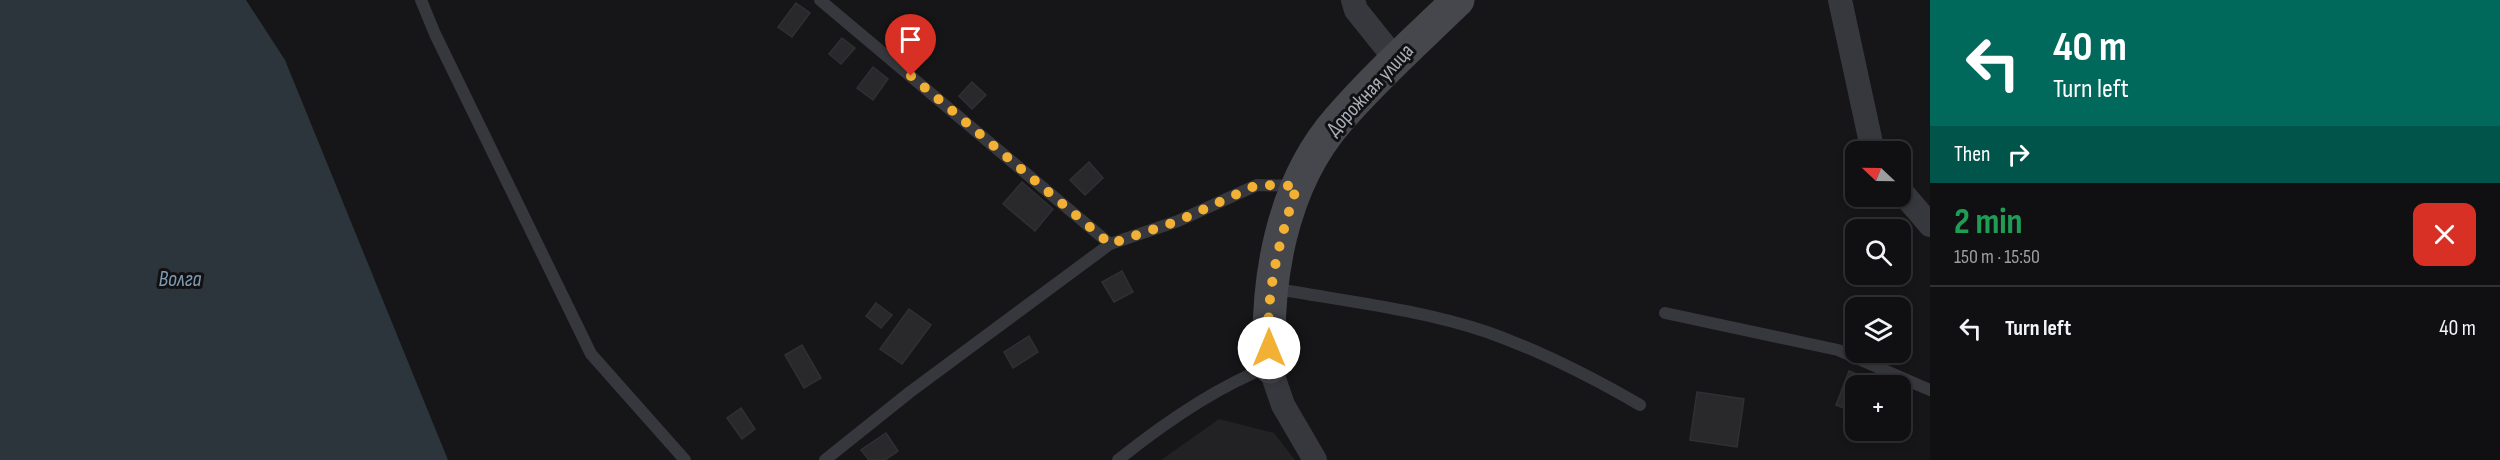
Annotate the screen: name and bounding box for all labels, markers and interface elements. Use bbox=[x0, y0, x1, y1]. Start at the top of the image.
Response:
pin bbox=[885, 14, 936, 76]
text: 40 m bbox=[2053, 22, 2127, 73]
icon: arrive bbox=[894, 23, 927, 56]
icon: left bbox=[1954, 24, 2032, 102]
street label: Дорожная улица bbox=[1321, 39, 1419, 141]
text: Turn left bbox=[2053, 73, 2129, 105]
icon: right bbox=[2002, 138, 2035, 171]
north arrow bbox=[1845, 141, 1911, 207]
map controls bbox=[1845, 141, 1911, 441]
text: Then bbox=[1954, 141, 1990, 168]
text: 2 min bbox=[1954, 201, 2023, 244]
button: close bbox=[2413, 203, 2476, 266]
button: search bbox=[1845, 219, 1911, 285]
text: 150 m · 15:50 bbox=[1954, 245, 2040, 269]
water label: Волга bbox=[159, 266, 202, 293]
button: layers bbox=[1845, 297, 1911, 363]
icon: left bbox=[1954, 312, 1987, 345]
text: Turn left bbox=[2005, 315, 2071, 342]
text: 40 m bbox=[2439, 315, 2476, 342]
position arrow bbox=[1237, 316, 1301, 380]
button: + bbox=[1845, 375, 1911, 441]

